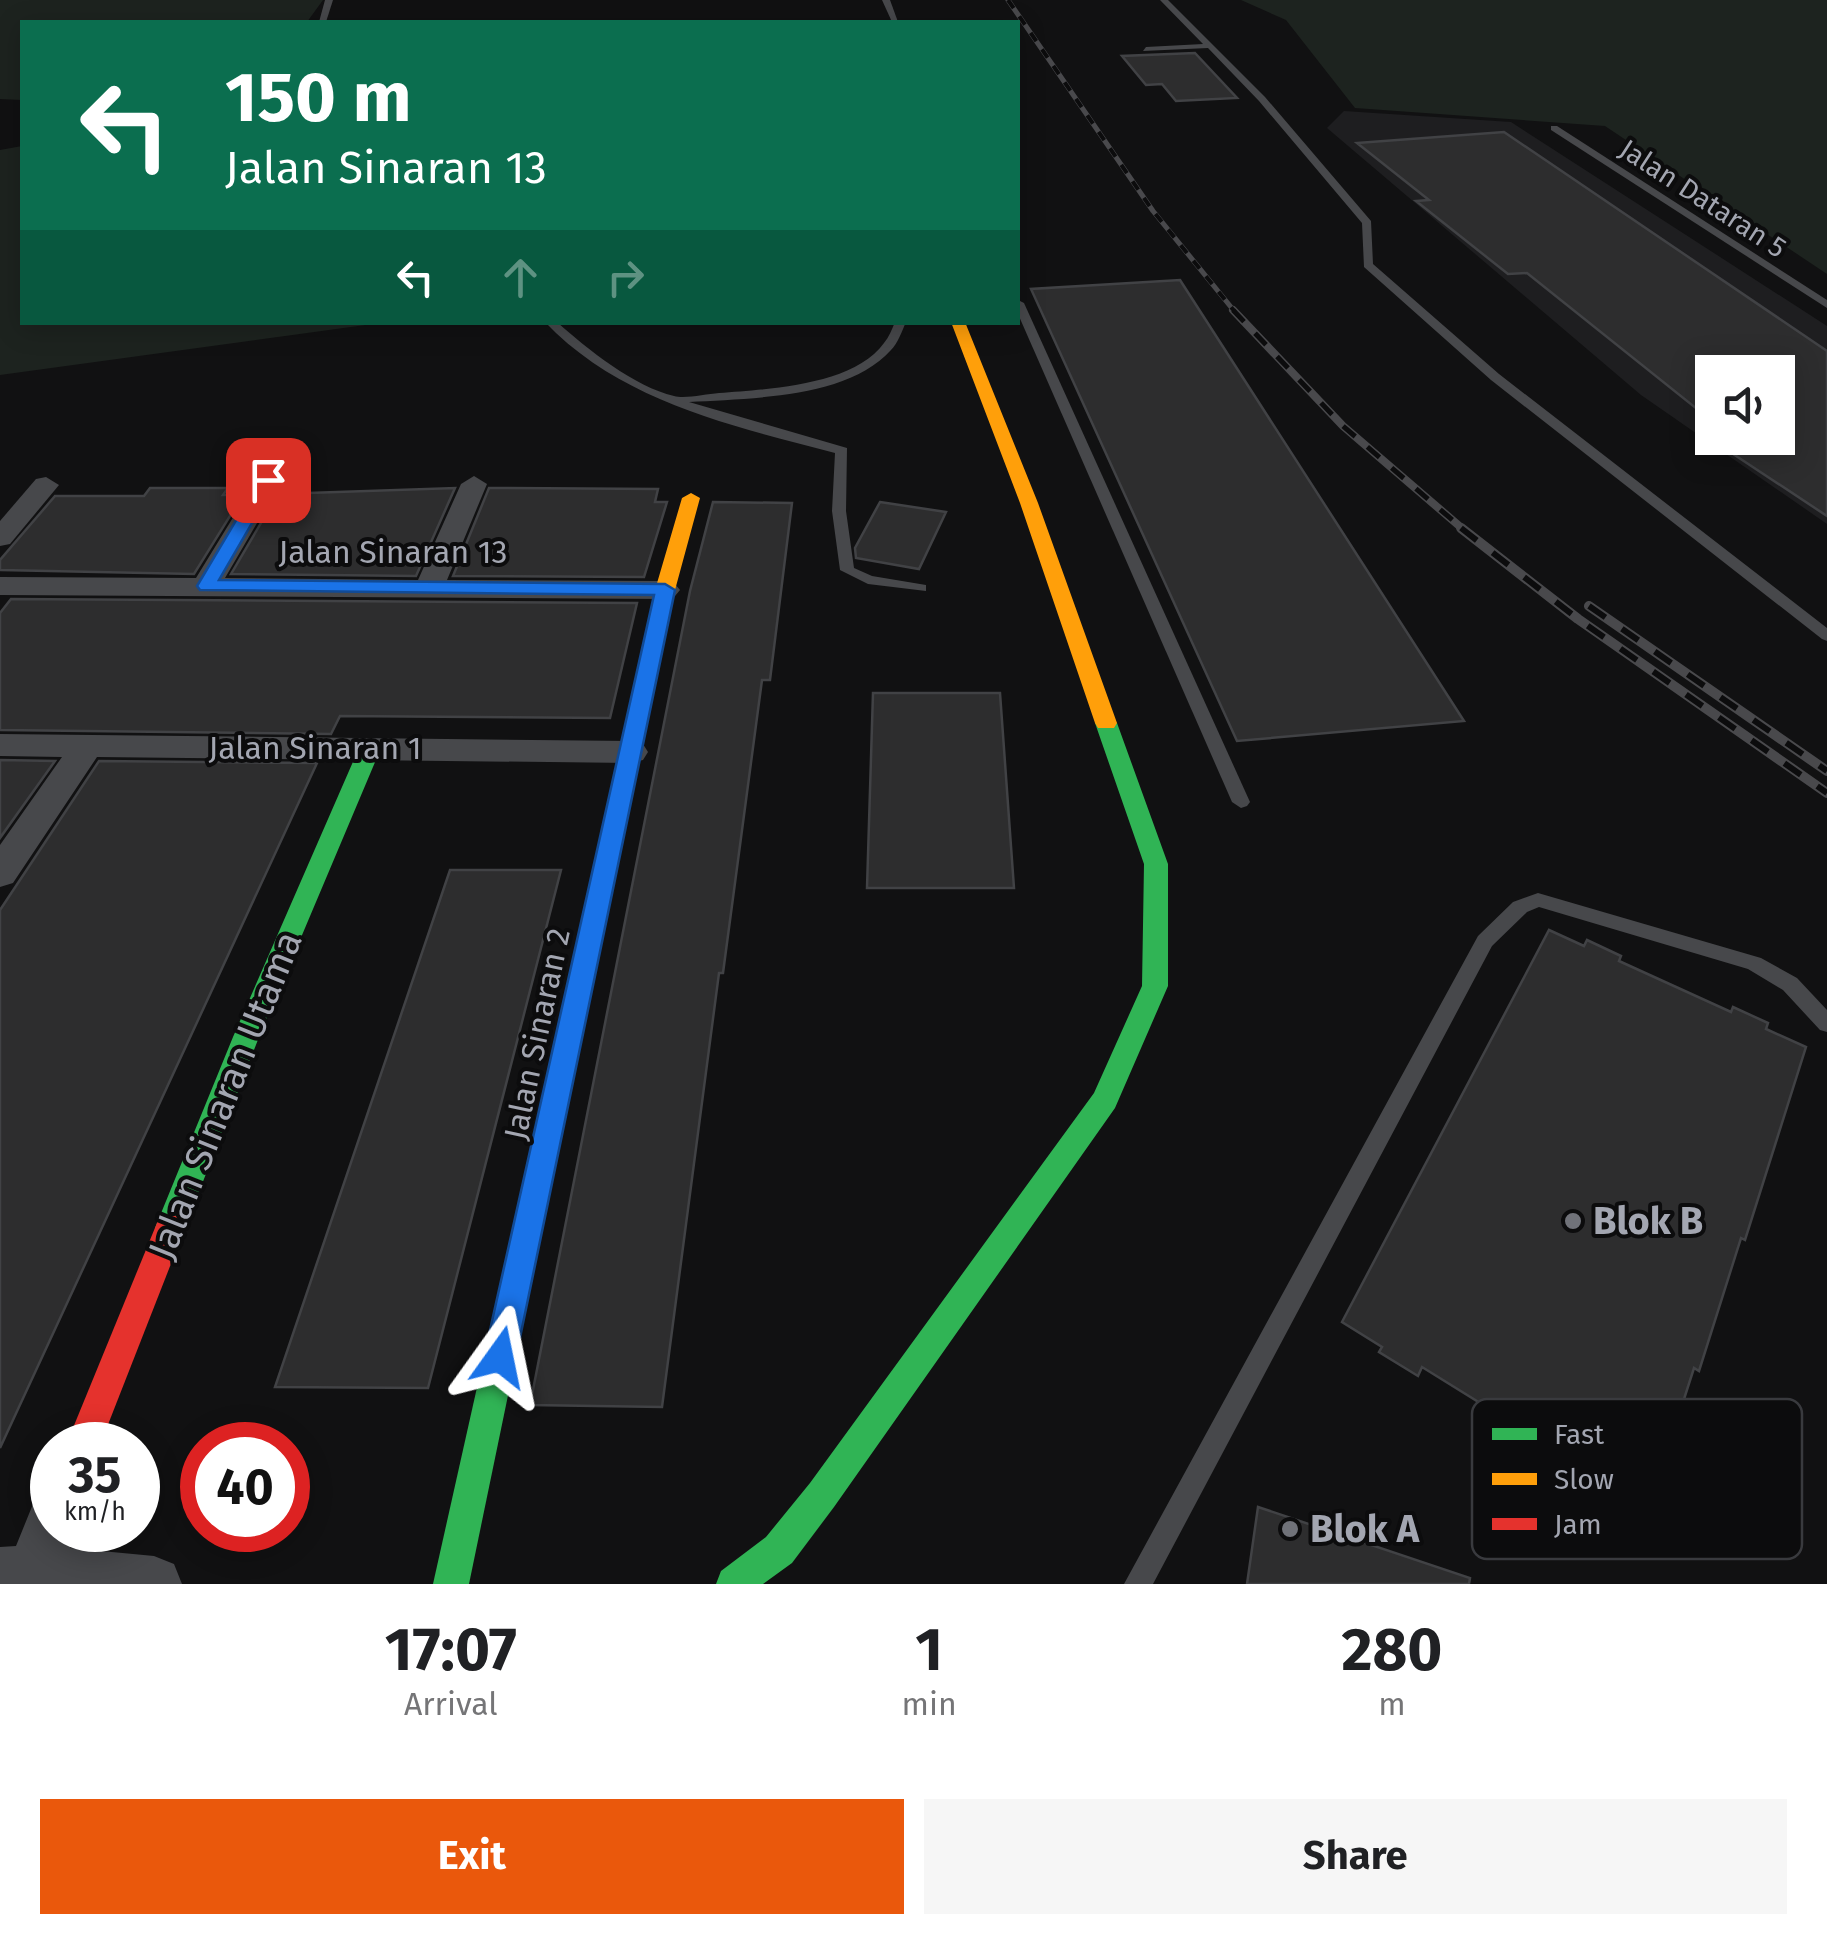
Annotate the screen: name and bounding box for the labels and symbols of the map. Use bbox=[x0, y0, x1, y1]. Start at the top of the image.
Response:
street label: Jalan Dataran 5 bbox=[1613, 132, 1792, 264]
pin bbox=[226, 438, 311, 523]
street label: Jalan Sinaran 13 bbox=[278, 533, 508, 571]
street label: Jalan Sinaran 1 bbox=[208, 729, 422, 767]
street label: Jalan Sinaran Utama bbox=[138, 925, 312, 1265]
street label: Jalan Sinaran 2 bbox=[496, 925, 578, 1143]
place label: Blok B bbox=[1593, 1198, 1703, 1244]
marker: Blok B bbox=[1562, 1210, 1584, 1232]
position arrow bbox=[448, 1305, 552, 1409]
legend bbox=[1472, 1399, 1802, 1559]
text: Fast bbox=[1554, 1418, 1605, 1451]
speed limit sign: 40 bbox=[180, 1422, 310, 1552]
text: Slow bbox=[1554, 1463, 1614, 1496]
place label: Blok A bbox=[1310, 1506, 1420, 1552]
text: Jam bbox=[1554, 1508, 1602, 1541]
marker: Blok A bbox=[1279, 1518, 1301, 1540]

